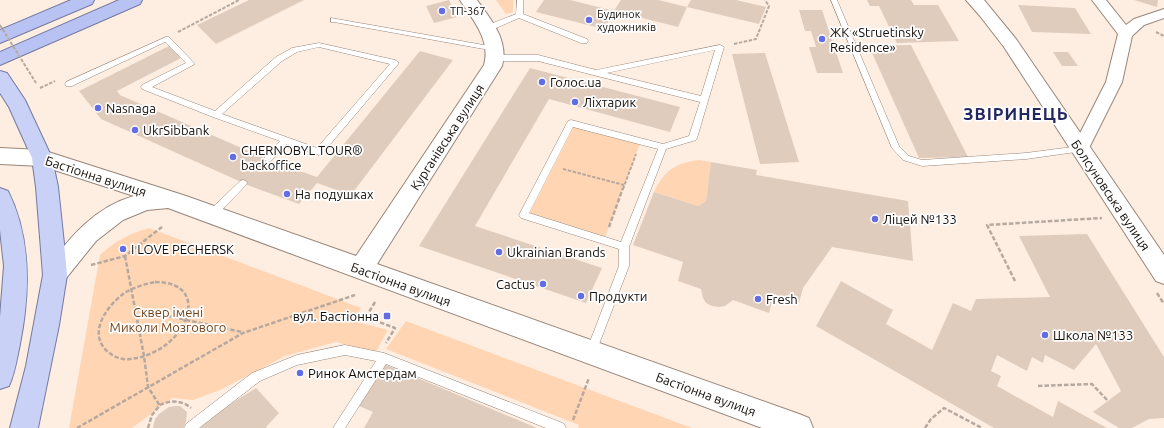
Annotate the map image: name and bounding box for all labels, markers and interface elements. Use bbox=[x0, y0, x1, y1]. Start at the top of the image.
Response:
place label: ТП-367 bbox=[450, 5, 486, 17]
marker: ТП-367 bbox=[437, 6, 447, 16]
place label: Будинок художників bbox=[597, 8, 656, 33]
marker: Будинок художників bbox=[584, 15, 594, 25]
place label: ЖК «Struetinsky Residence» bbox=[830, 25, 924, 54]
marker: ЖК «Struetinsky Residence» bbox=[817, 34, 827, 44]
place label: Голос.ua bbox=[550, 75, 601, 89]
marker: Голос.ua bbox=[537, 77, 547, 87]
street label: Курганівська вулиця bbox=[408, 81, 486, 193]
place label: Ліхтарик bbox=[583, 95, 637, 109]
marker: Ліхтарик bbox=[570, 97, 580, 107]
place label: Nasnaga bbox=[106, 101, 156, 115]
marker: Nasnaga bbox=[93, 103, 103, 113]
district label: ЗВІРИНЕЦЬ bbox=[963, 104, 1069, 123]
place label: UkrSibbank bbox=[143, 123, 210, 137]
marker: UkrSibbank bbox=[130, 125, 140, 135]
street label: Болсуновська вулиця bbox=[1069, 137, 1153, 253]
place label: CHERNOBYL TOUR® backoffice bbox=[241, 143, 363, 172]
marker: CHERNOBYL TOUR® backoffice bbox=[228, 152, 238, 162]
street label: Бастіонна вулиця bbox=[44, 153, 148, 199]
place label: На подушках bbox=[295, 187, 374, 201]
marker: На подушках bbox=[282, 189, 292, 199]
place label: Ліцей №133 bbox=[883, 212, 957, 226]
marker: Ліцей №133 bbox=[870, 214, 880, 224]
place label: I LOVE PECHERSK bbox=[131, 242, 234, 256]
marker: I LOVE PECHERSK bbox=[118, 244, 128, 254]
place label: Ukrainian Brands bbox=[507, 245, 606, 259]
marker: Ukrainian Brands bbox=[494, 247, 504, 257]
street label: Бастіонна вулиця bbox=[349, 259, 453, 309]
place label: Cactus bbox=[496, 277, 535, 291]
marker: Cactus bbox=[538, 279, 548, 289]
place label: Продукти bbox=[589, 289, 648, 303]
marker: Продукти bbox=[576, 291, 586, 301]
place label: Fresh bbox=[766, 292, 798, 306]
marker: Fresh bbox=[753, 294, 763, 304]
park label: Сквер імені Миколи Мозгового bbox=[110, 305, 226, 334]
place label: вул. Бастіонна bbox=[293, 309, 379, 323]
marker: вул. Бастіонна bbox=[382, 311, 392, 321]
place label: Школа №133 bbox=[1053, 328, 1133, 342]
marker: Школа №133 bbox=[1040, 330, 1050, 340]
place label: Ринок Амстердам bbox=[308, 366, 417, 380]
marker: Ринок Амстердам bbox=[295, 368, 305, 378]
street label: Бастіонна вулиця bbox=[654, 369, 758, 419]

